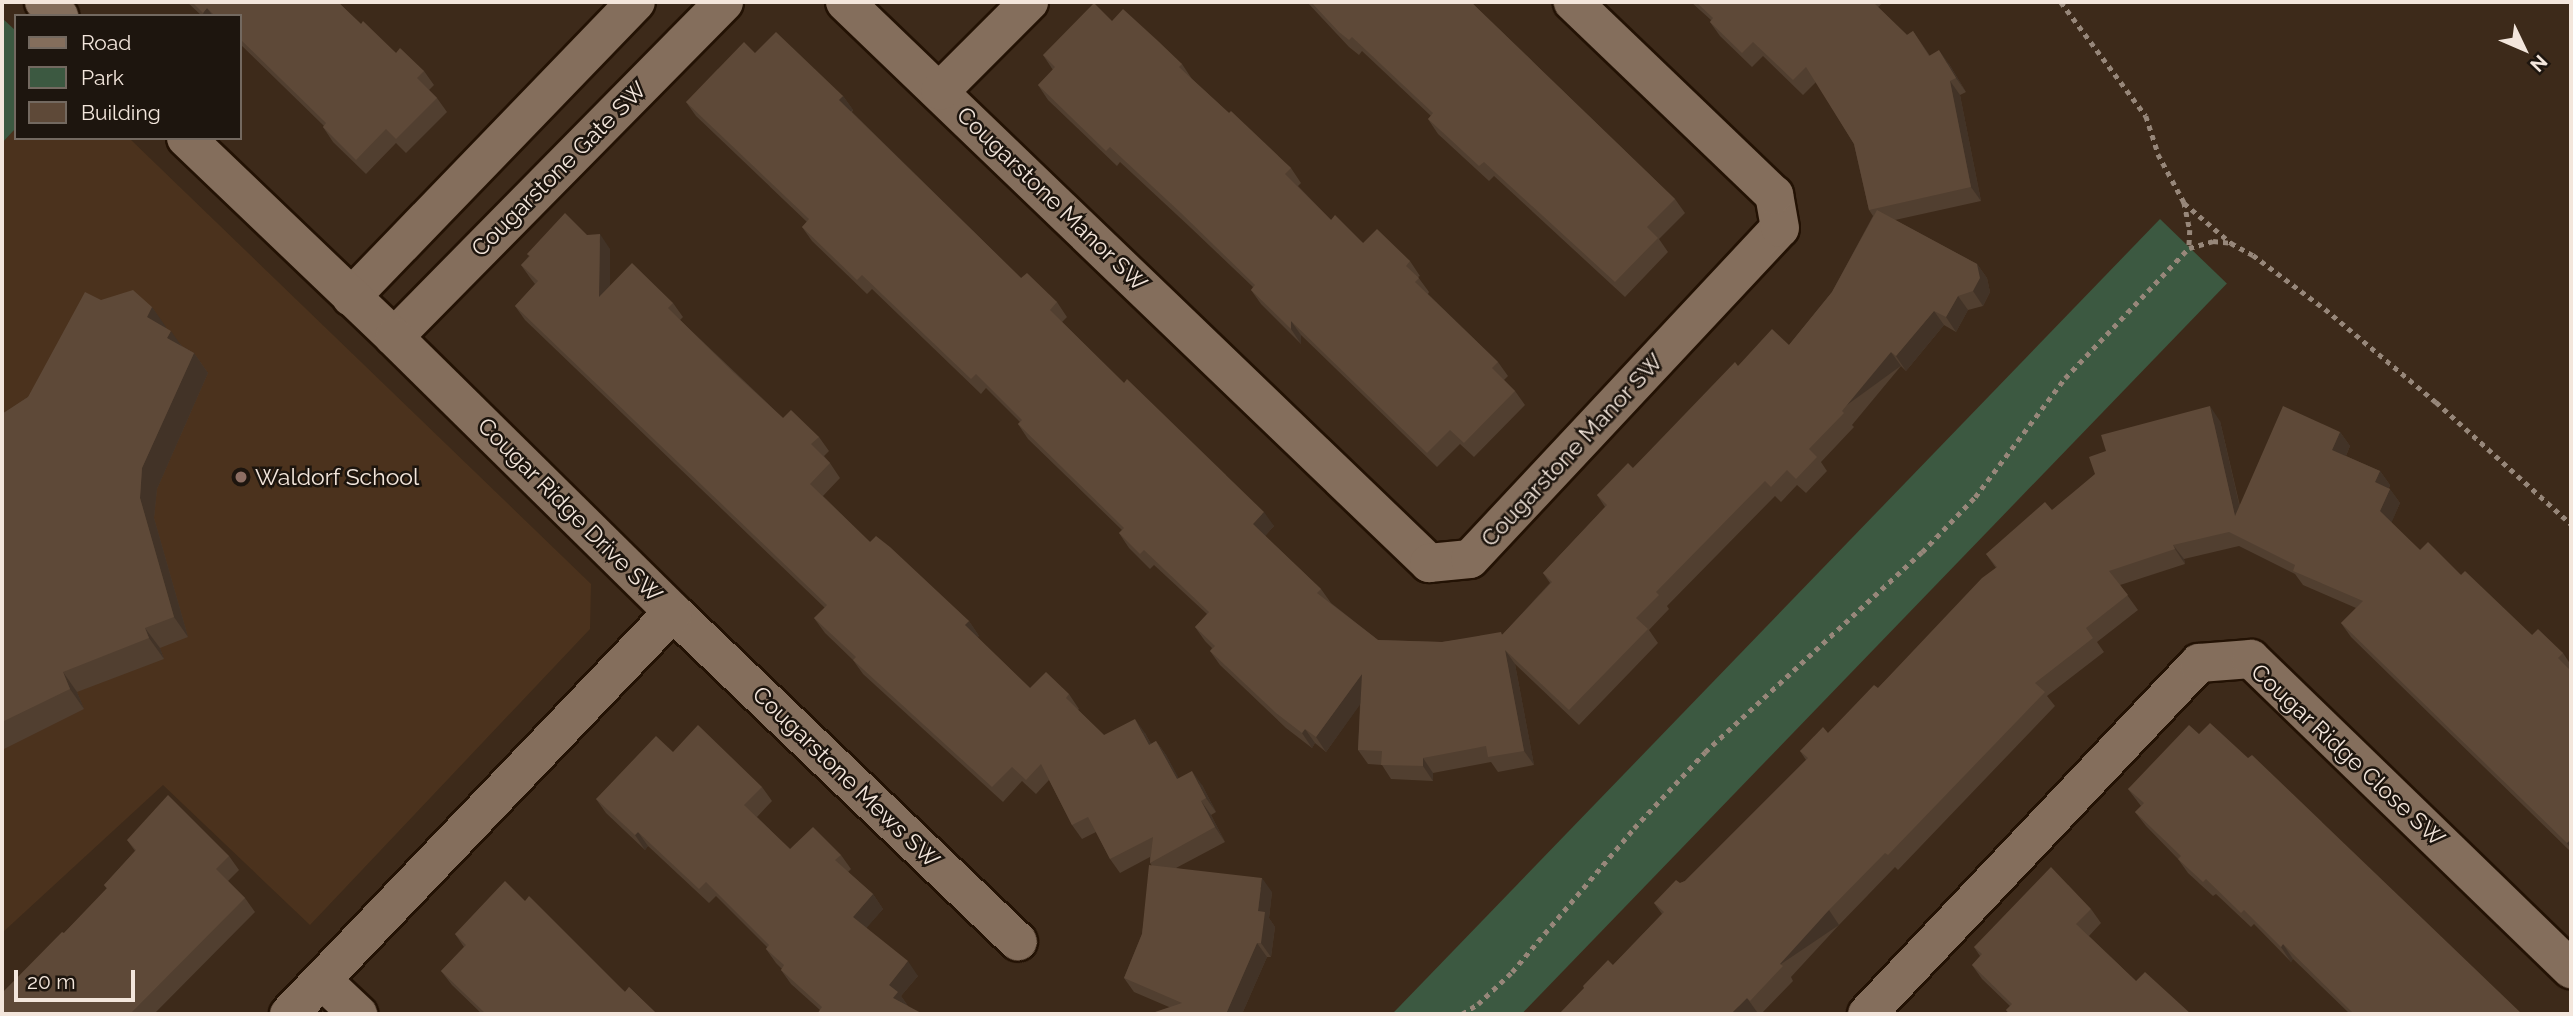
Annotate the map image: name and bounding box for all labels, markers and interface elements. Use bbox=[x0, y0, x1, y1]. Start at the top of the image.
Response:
legend bbox=[14, 14, 242, 140]
north arrow bbox=[2489, 14, 2559, 84]
text: Road bbox=[81, 30, 131, 55]
text: N bbox=[2526, 51, 2552, 76]
text: Park bbox=[81, 65, 124, 90]
street label: Cougarstone Gate SW bbox=[466, 76, 652, 262]
text: Building bbox=[81, 100, 161, 125]
street label: Cougarstone Manor SW bbox=[951, 101, 1153, 297]
street label: Cougarstone Manor SW bbox=[1475, 348, 1669, 552]
street label: Cougar Ridge Drive SW bbox=[472, 412, 668, 608]
place label: Waldorf School bbox=[255, 463, 420, 491]
marker: Waldorf School bbox=[233, 469, 249, 485]
street label: Cougar Ridge Close SW bbox=[2245, 658, 2451, 852]
street label: Cougarstone Mews SW bbox=[747, 681, 945, 873]
scale bar bbox=[18, 956, 138, 1000]
text: 20 m bbox=[27, 969, 75, 994]

